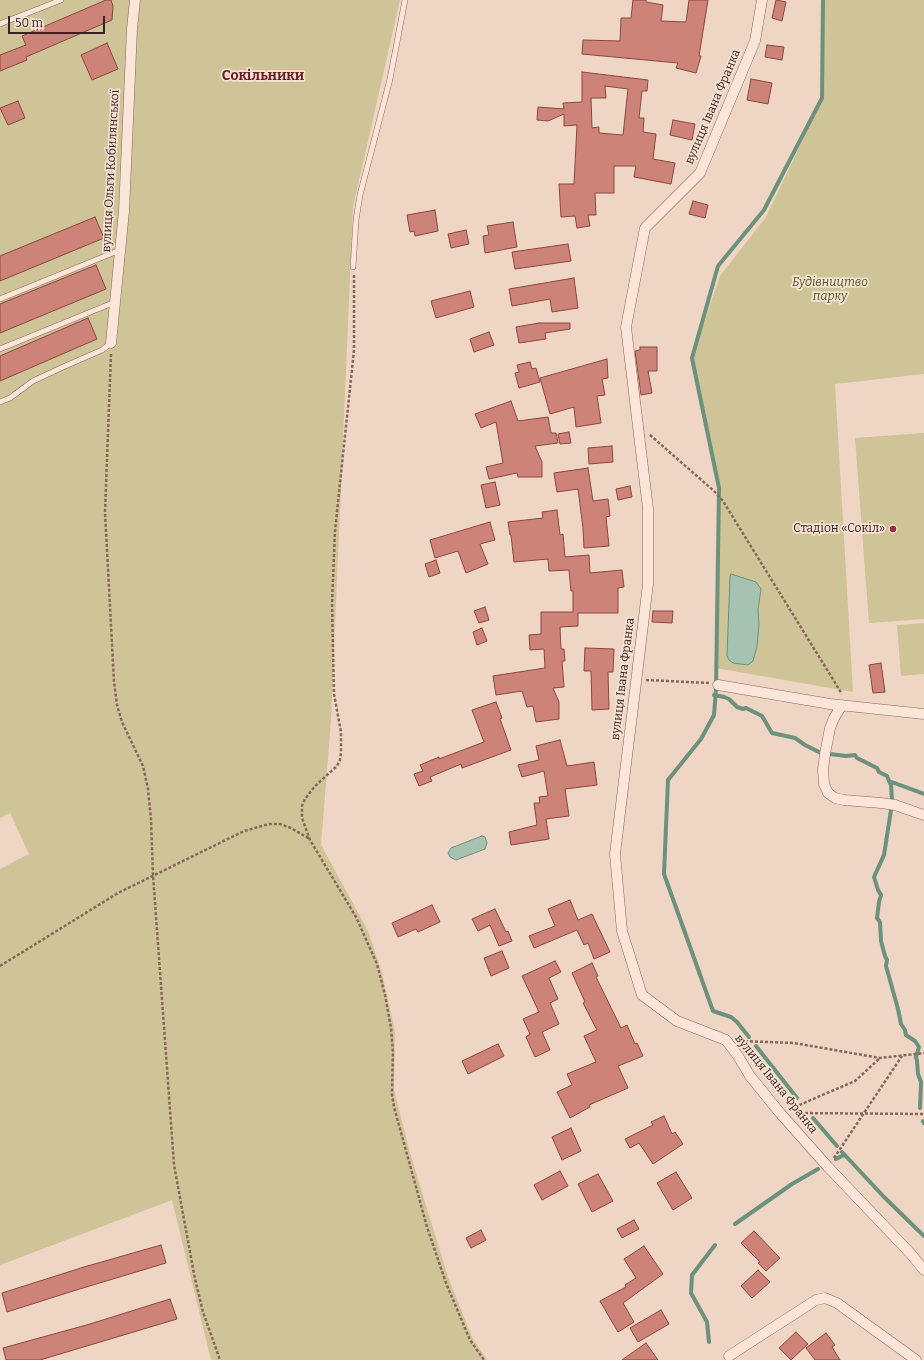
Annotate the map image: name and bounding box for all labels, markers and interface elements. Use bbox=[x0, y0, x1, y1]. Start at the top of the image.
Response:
scale bar bbox=[10, 8, 107, 34]
text: 50 m bbox=[15, 16, 43, 30]
street label: вулиця Івана Франка bbox=[682, 47, 744, 167]
district label: Сокільники bbox=[222, 68, 304, 84]
street label: вулиця Ольги Кобилянської bbox=[100, 89, 122, 253]
park label: Будівництво парку bbox=[792, 276, 868, 304]
place label: Стадіон «Сокіл» bbox=[793, 522, 885, 536]
marker: Стадіон «Сокіл» bbox=[888, 524, 898, 534]
street label: вулиця Івана Франка bbox=[608, 617, 638, 741]
street label: вулиця Івана Франка bbox=[732, 1032, 820, 1136]

